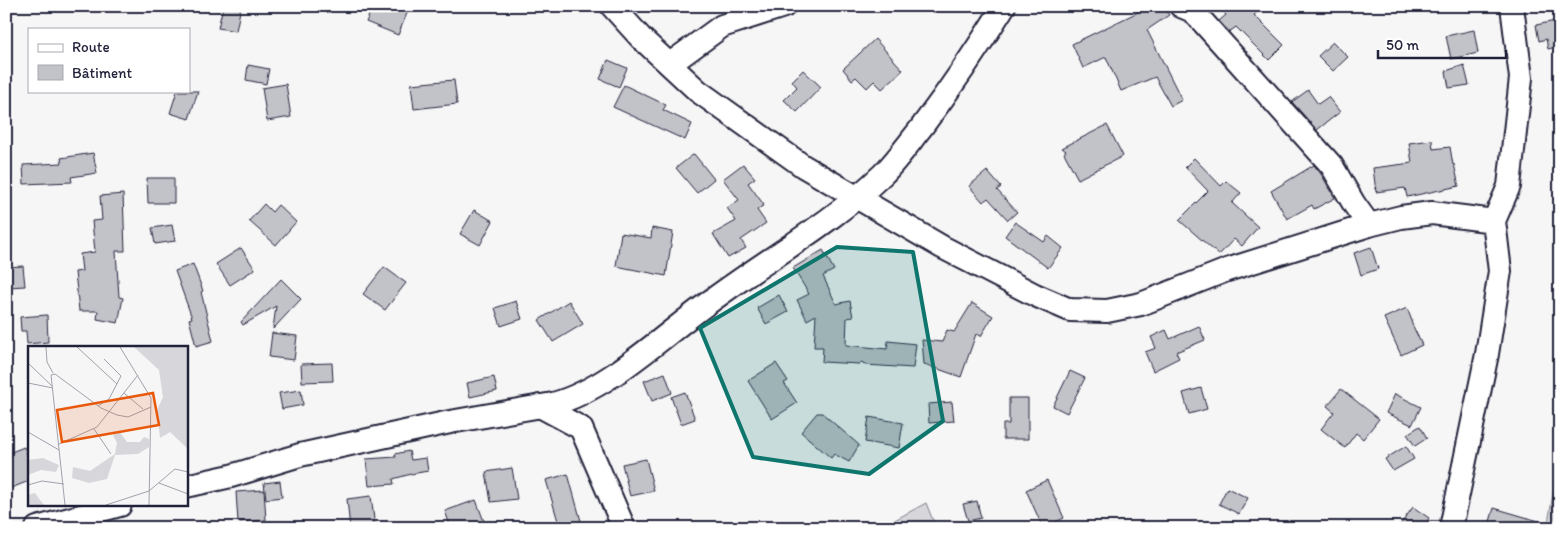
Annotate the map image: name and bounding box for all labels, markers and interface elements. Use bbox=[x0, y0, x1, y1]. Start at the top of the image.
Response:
legend bbox=[28, 28, 190, 92]
scale bar bbox=[1378, 28, 1506, 60]
text: 50 m bbox=[1386, 36, 1419, 54]
text: Route bbox=[72, 38, 110, 56]
text: Bâtiment bbox=[72, 64, 133, 82]
inset map bbox=[28, 346, 188, 506]

